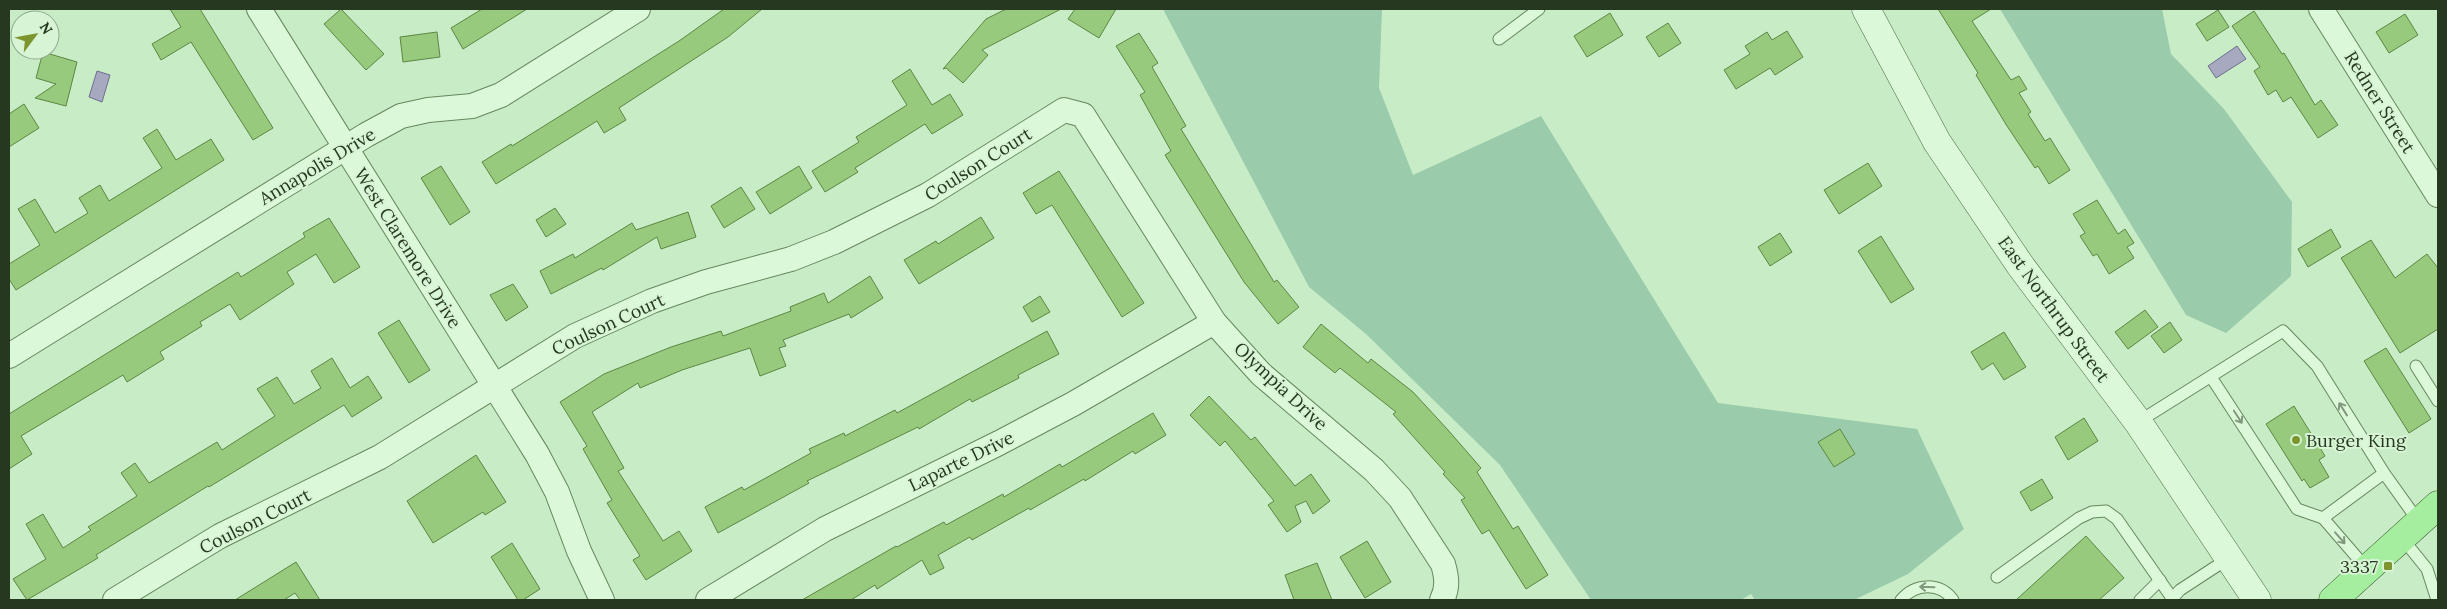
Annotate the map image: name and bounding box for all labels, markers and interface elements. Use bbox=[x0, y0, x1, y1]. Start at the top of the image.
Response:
north arrow bbox=[10, 10, 60, 60]
text: N bbox=[36, 19, 57, 38]
street label: Redner Street bbox=[2340, 47, 2420, 157]
street label: Annapolis Drive bbox=[254, 122, 380, 210]
street label: Coulson Court bbox=[920, 122, 1036, 206]
street label: West Claremore Drive bbox=[349, 163, 467, 333]
street label: East Northrup Street bbox=[1993, 231, 2115, 387]
street label: Coulson Court bbox=[548, 288, 668, 360]
street label: Olympia Drive bbox=[1229, 337, 1333, 435]
one-way arrow bbox=[2338, 402, 2348, 416]
one-way arrow bbox=[2233, 410, 2243, 424]
street label: Laparte Drive bbox=[904, 425, 1018, 496]
place label: Burger King bbox=[2306, 429, 2407, 452]
marker: Burger King bbox=[2290, 434, 2302, 446]
street label: Coulson Court bbox=[195, 483, 315, 559]
one-way arrow bbox=[2334, 531, 2345, 544]
place label: 3337 bbox=[2340, 555, 2378, 578]
marker: 3337 bbox=[2382, 560, 2394, 572]
one-way arrow bbox=[1920, 583, 1936, 592]

